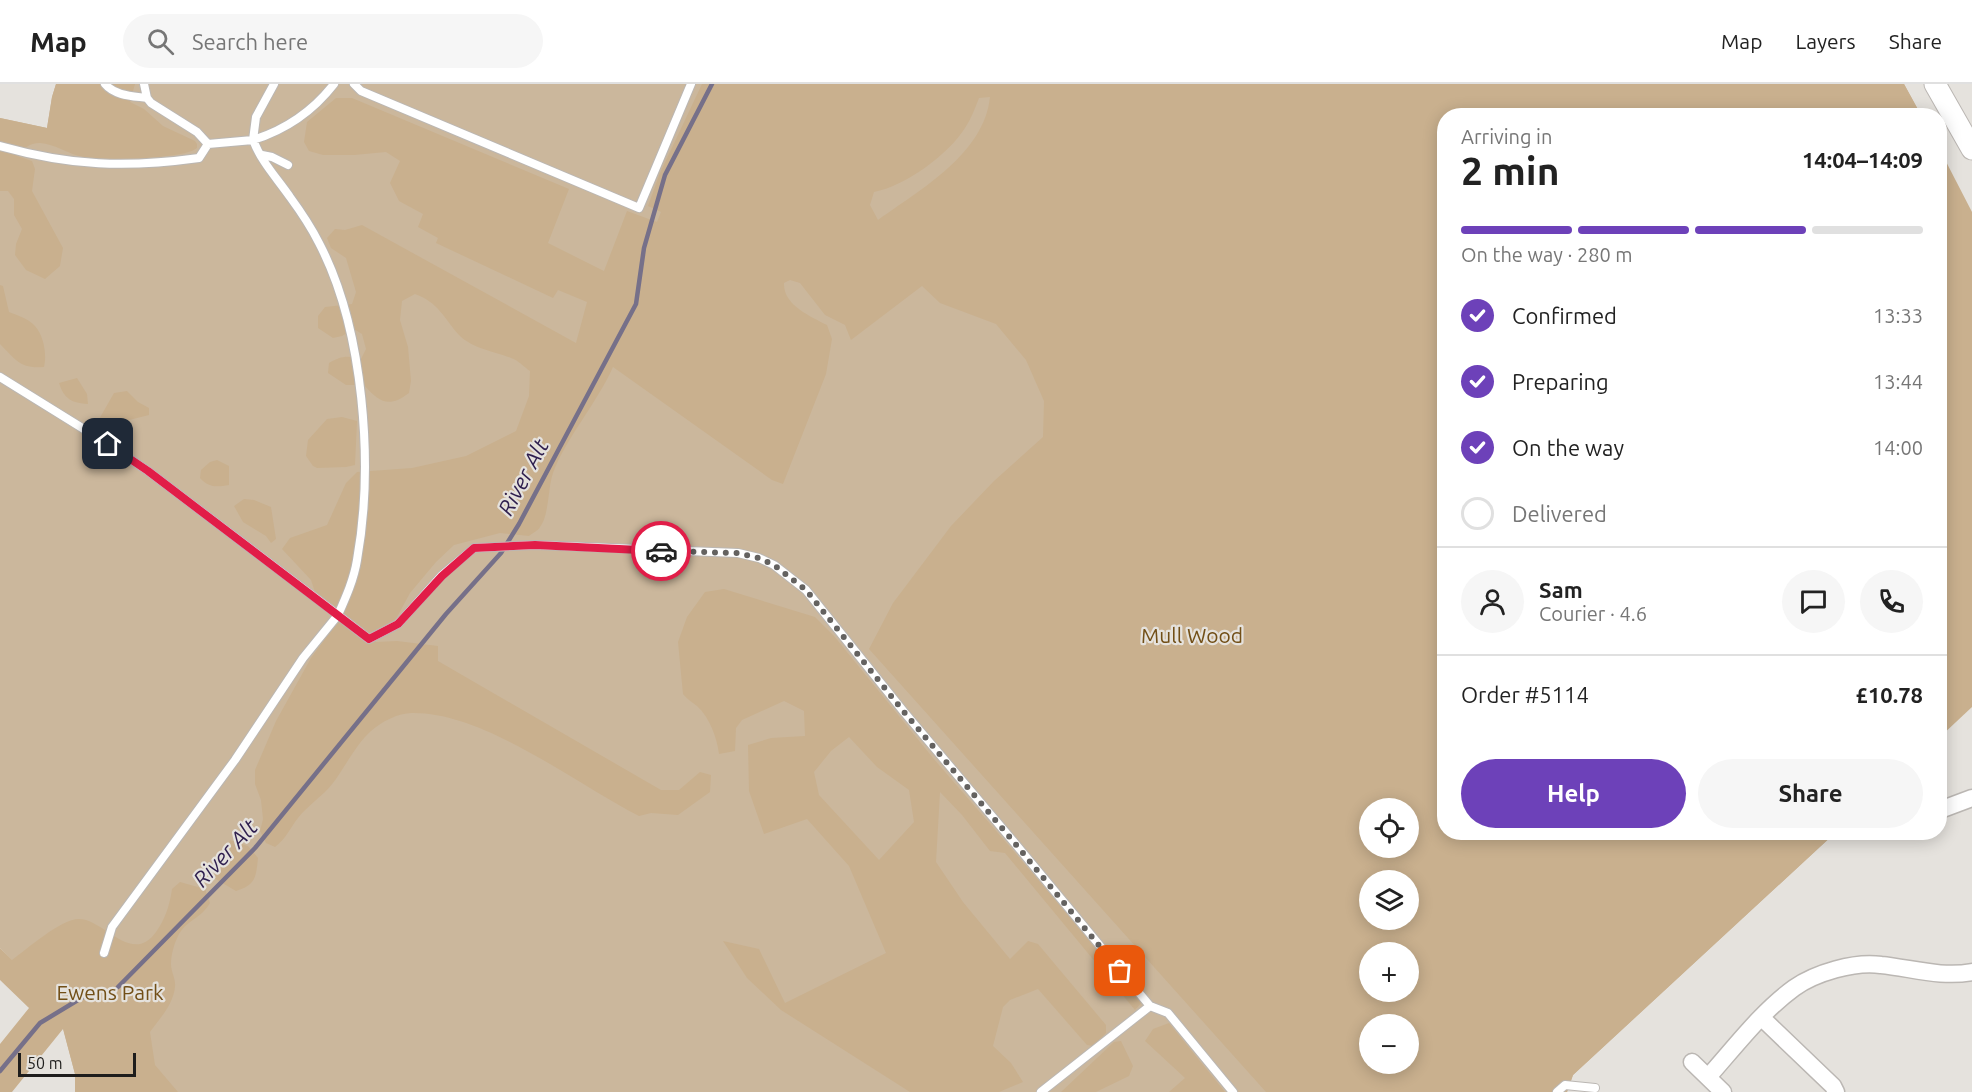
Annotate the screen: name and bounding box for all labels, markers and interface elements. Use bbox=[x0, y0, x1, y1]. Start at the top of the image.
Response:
search box bbox=[123, 14, 543, 68]
icon: search bbox=[144, 25, 177, 58]
text: Map bbox=[30, 26, 87, 57]
text: Search here bbox=[192, 29, 308, 54]
text: Map bbox=[1721, 29, 1762, 53]
text: Layers bbox=[1795, 29, 1856, 53]
text: Share bbox=[1889, 29, 1942, 53]
text: Arriving in bbox=[1461, 125, 1552, 148]
text: 14:04–14:09 bbox=[1802, 147, 1923, 172]
text: 2 min bbox=[1461, 149, 1560, 192]
text: On the way · 280 m bbox=[1461, 243, 1633, 266]
icon: check bbox=[1461, 299, 1494, 332]
text: Confirmed bbox=[1512, 303, 1617, 328]
text: 13:33 bbox=[1873, 304, 1923, 327]
icon: check bbox=[1461, 365, 1494, 398]
text: Preparing bbox=[1512, 369, 1609, 394]
text: 13:44 bbox=[1873, 370, 1923, 393]
pin bbox=[82, 418, 133, 469]
icon: home bbox=[91, 427, 124, 460]
icon: check bbox=[1461, 431, 1494, 464]
water label: River Alt bbox=[492, 434, 553, 519]
text: On the way bbox=[1512, 435, 1624, 460]
text: 14:00 bbox=[1873, 436, 1923, 459]
text: Delivered bbox=[1512, 501, 1607, 526]
courier bbox=[631, 521, 691, 581]
icon: car bbox=[645, 535, 678, 568]
button: person bbox=[1461, 570, 1524, 633]
button: chat bbox=[1782, 570, 1845, 633]
button: phone bbox=[1860, 570, 1923, 633]
text: Sam bbox=[1539, 577, 1583, 602]
text: Courier · 4.6 bbox=[1539, 602, 1647, 625]
park label: Mull Wood bbox=[1141, 623, 1243, 647]
text: Order #5114 bbox=[1461, 682, 1589, 707]
text: £10.78 bbox=[1856, 682, 1923, 707]
button: Help bbox=[1461, 759, 1686, 828]
button: Share bbox=[1698, 759, 1923, 828]
map controls bbox=[1359, 798, 1419, 1074]
button: locate bbox=[1359, 798, 1419, 858]
water label: River Alt bbox=[187, 814, 262, 891]
button: layers bbox=[1359, 870, 1419, 930]
button: + bbox=[1359, 942, 1419, 1002]
pin bbox=[1094, 945, 1145, 996]
icon: bag bbox=[1103, 954, 1136, 987]
park label: Ewens Park bbox=[56, 980, 164, 1004]
button: − bbox=[1359, 1014, 1419, 1074]
scale bar bbox=[18, 1050, 136, 1078]
text: 50 m bbox=[27, 1054, 63, 1072]

